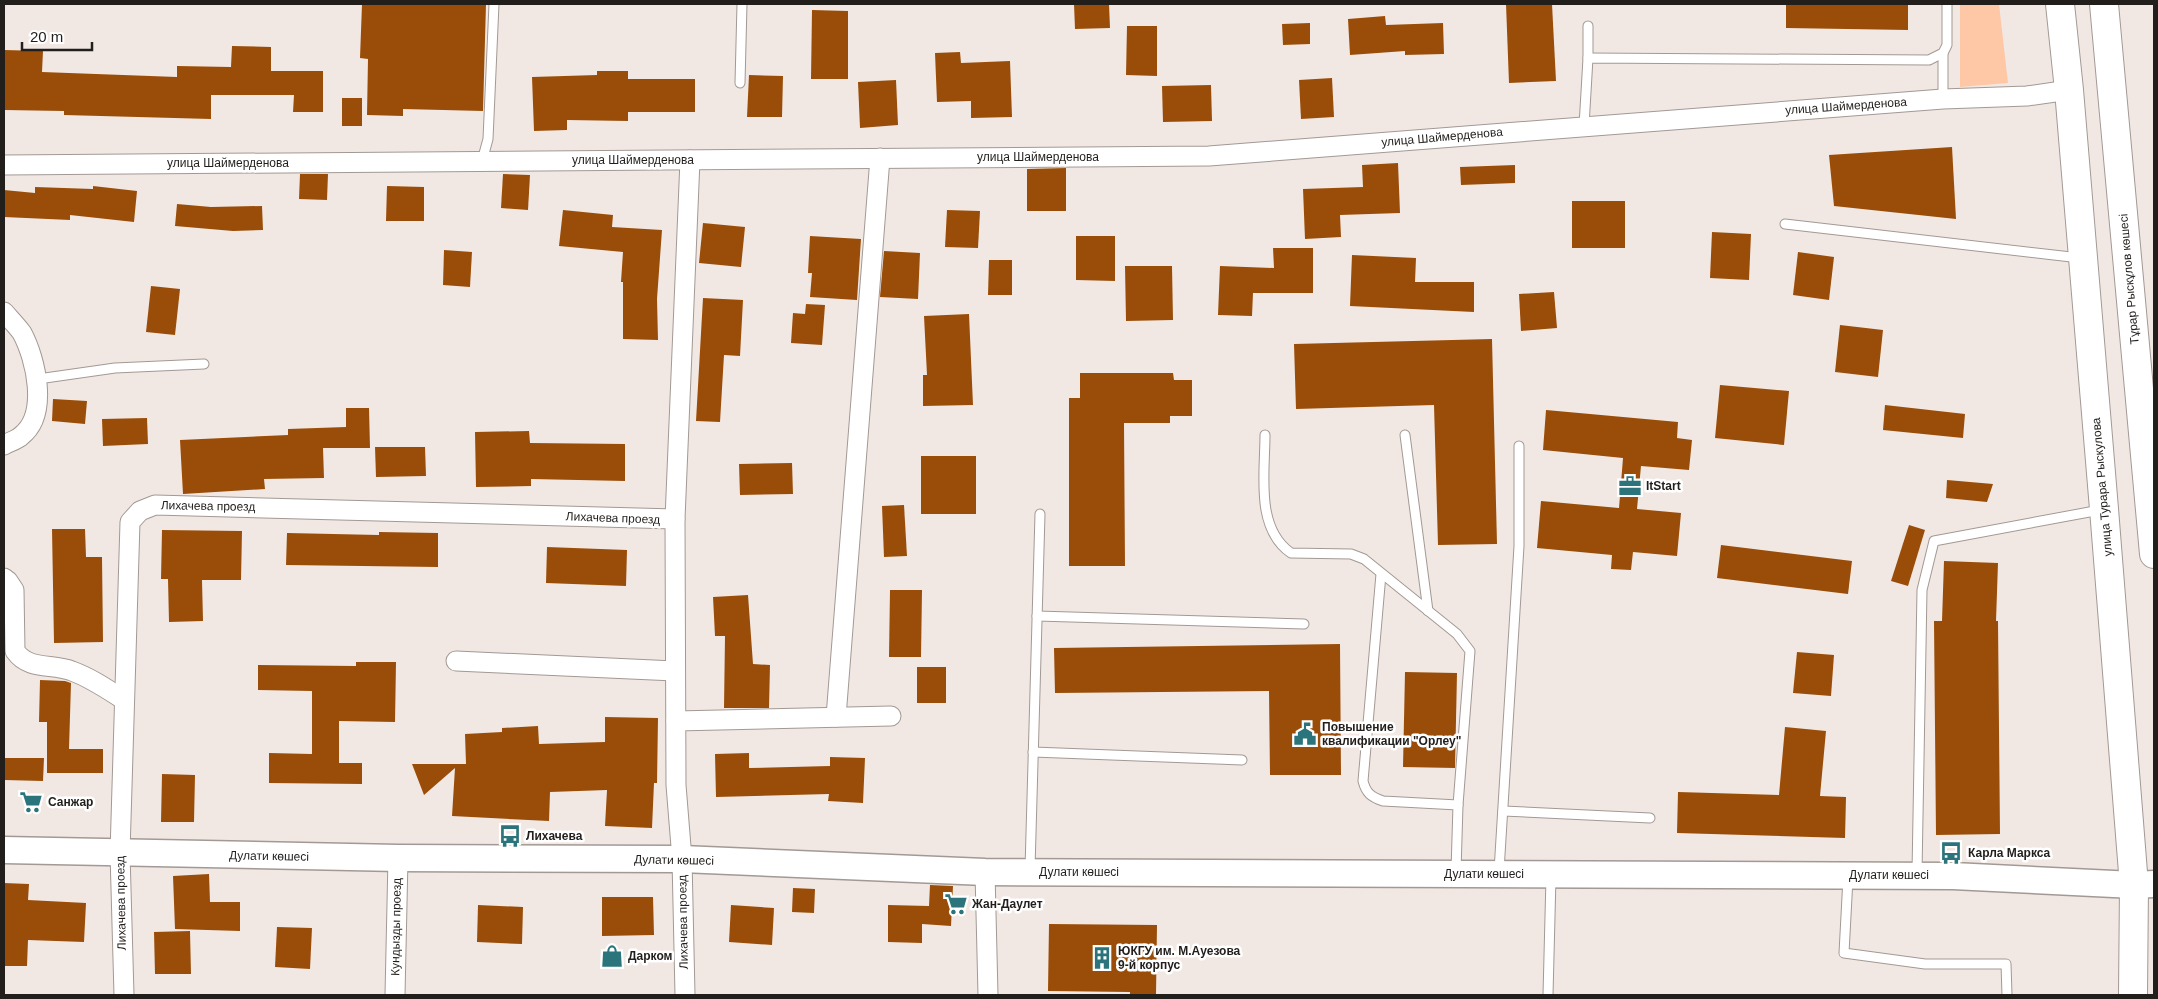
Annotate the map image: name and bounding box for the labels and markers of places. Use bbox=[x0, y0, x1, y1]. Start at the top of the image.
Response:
office icon: ItStart bbox=[1617, 473, 1643, 499]
place label: ItStart bbox=[1646, 479, 1681, 493]
place label: Повышение квалификации "Орлеу" bbox=[1322, 720, 1461, 748]
public building icon: Повышение квалификации "Орлеу" bbox=[1292, 721, 1318, 747]
supermarket icon: Санжар bbox=[18, 789, 44, 815]
place label: Санжар bbox=[48, 795, 93, 809]
bus stop icon: Лихачева bbox=[497, 823, 523, 849]
place label: Лихачева bbox=[526, 829, 583, 843]
bus stop icon: Карла Маркса bbox=[1938, 840, 1964, 866]
place label: Карла Маркса bbox=[1968, 846, 2051, 860]
supermarket icon: Жан-Даулет bbox=[943, 891, 969, 917]
place label: Жан-Даулет bbox=[971, 897, 1043, 911]
shop icon: Дарком bbox=[599, 943, 625, 969]
place label: ЮКГУ им. М.Ауезова 9-й корпус bbox=[1118, 944, 1241, 972]
building icon: ЮКГУ им. М.Ауезова 9-й корпус bbox=[1089, 945, 1115, 971]
place label: Дарком bbox=[628, 949, 673, 963]

